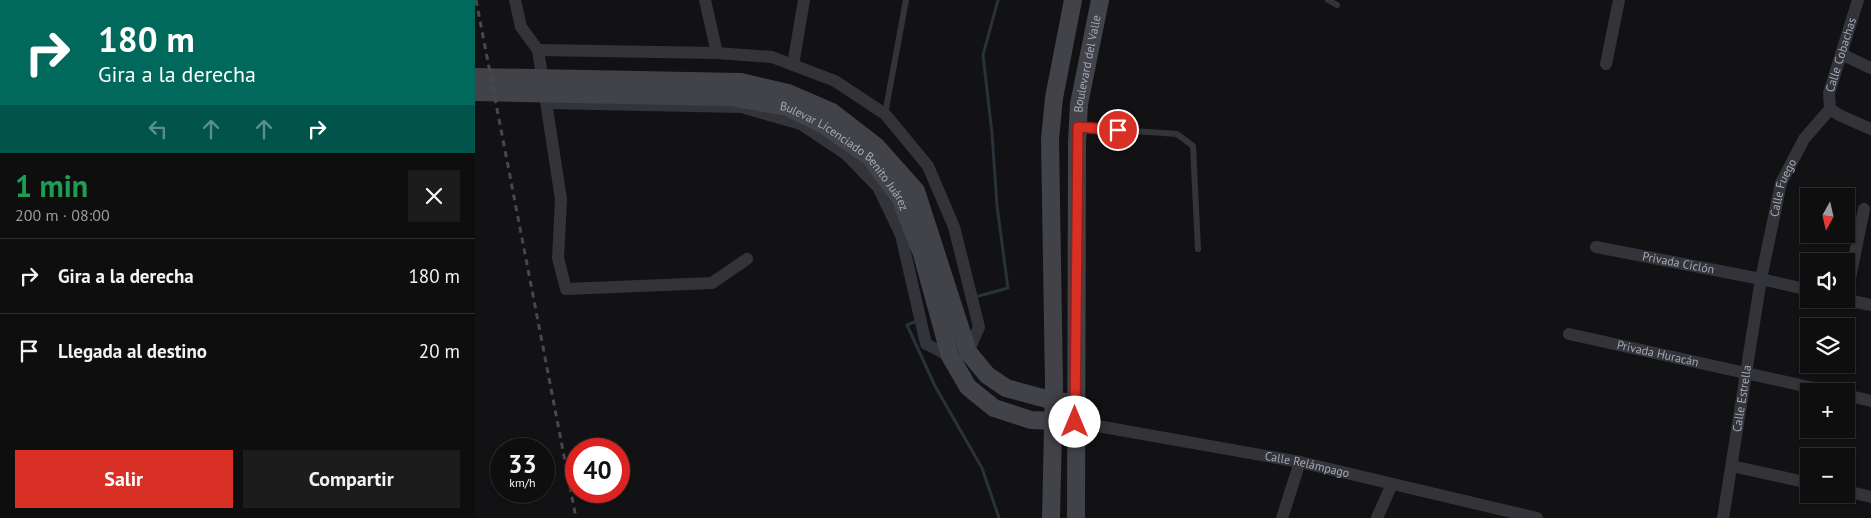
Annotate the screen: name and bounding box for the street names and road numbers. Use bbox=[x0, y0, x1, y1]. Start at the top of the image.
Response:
street label: Boulevard del Valle bbox=[1071, 14, 1104, 113]
street label: Calle Cobachas bbox=[1822, 16, 1859, 94]
street label: Bulevar Licenciado Benito Juárez bbox=[779, 98, 912, 213]
street label: Calle Fuego bbox=[1766, 156, 1799, 218]
street label: Privada Ciclón bbox=[1641, 248, 1716, 277]
street label: Privada Huracán bbox=[1616, 337, 1700, 369]
street label: Calle Estrella bbox=[1729, 364, 1754, 433]
street label: Calle Relámpago bbox=[1264, 448, 1351, 480]

